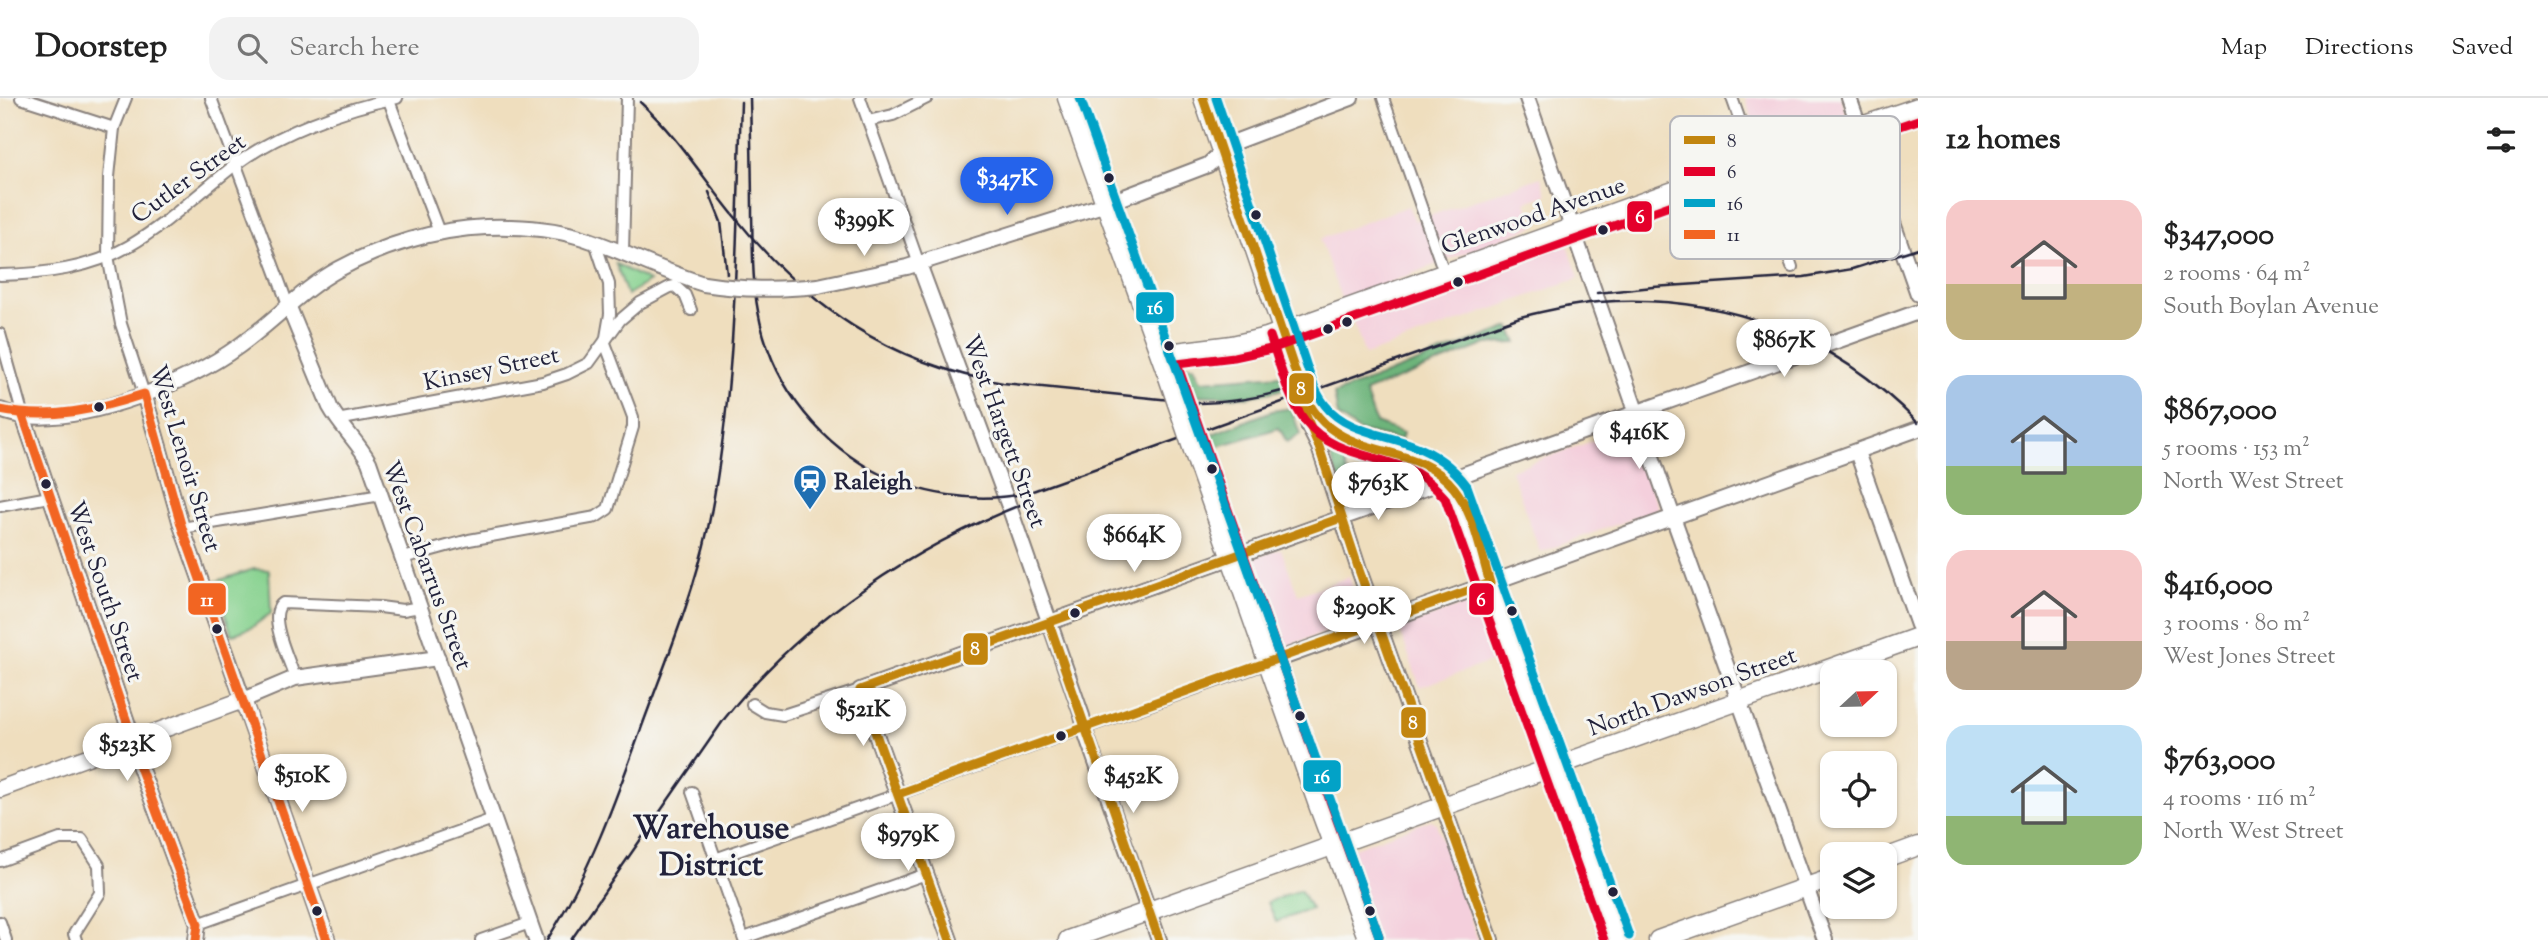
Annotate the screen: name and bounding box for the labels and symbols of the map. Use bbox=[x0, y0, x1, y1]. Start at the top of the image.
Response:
legend bbox=[1670, 116, 1900, 259]
street label: Cutler Street bbox=[125, 126, 254, 233]
text: 8 bbox=[1727, 129, 1737, 156]
pin: $347K bbox=[958, 158, 1056, 217]
text: 6 bbox=[1727, 160, 1736, 187]
street label: Glenwood Avenue bbox=[1437, 169, 1630, 264]
unlabelled marker bbox=[1102, 171, 1116, 185]
text: 16 bbox=[1727, 192, 1743, 219]
pin: $399K bbox=[815, 198, 913, 258]
line badge: 6 bbox=[1626, 200, 1653, 233]
text: 6 bbox=[1635, 205, 1645, 232]
unlabelled marker bbox=[1249, 208, 1263, 222]
unlabelled marker bbox=[1596, 223, 1610, 237]
text: 11 bbox=[1727, 223, 1740, 250]
unlabelled marker bbox=[1451, 275, 1465, 289]
line badge: 16 bbox=[1135, 291, 1175, 324]
text: 16 bbox=[1147, 296, 1163, 323]
unlabelled marker bbox=[1340, 315, 1354, 329]
pin: $867K bbox=[1735, 320, 1833, 379]
unlabelled marker bbox=[1321, 322, 1335, 336]
street label: West Hargett Street bbox=[952, 330, 1054, 533]
street label: Kinsey Street bbox=[421, 339, 562, 401]
unlabelled marker bbox=[1162, 339, 1176, 353]
street label: West Lenoir Street bbox=[140, 361, 229, 556]
line badge: 8 bbox=[1288, 372, 1315, 405]
text: 8 bbox=[1296, 377, 1306, 404]
unlabelled marker bbox=[92, 400, 106, 414]
pin: $416K bbox=[1590, 412, 1688, 471]
street label: West Cabarrus Street bbox=[372, 456, 480, 675]
station icon: Raleigh bbox=[791, 462, 829, 511]
unlabelled marker bbox=[1205, 462, 1219, 476]
pin: $763K bbox=[1329, 462, 1427, 522]
place label: Raleigh bbox=[834, 466, 913, 500]
unlabelled marker bbox=[39, 477, 53, 491]
street label: West South Street bbox=[57, 497, 151, 686]
pin: $664K bbox=[1085, 514, 1183, 574]
line badge: 11 bbox=[187, 582, 227, 616]
line badge: 6 bbox=[1468, 582, 1495, 616]
pin: $290K bbox=[1315, 587, 1413, 646]
text: 11 bbox=[201, 588, 214, 615]
text: 6 bbox=[1476, 588, 1486, 615]
unlabelled marker bbox=[1505, 604, 1519, 618]
unlabelled marker bbox=[1068, 606, 1082, 620]
unlabelled marker bbox=[210, 622, 224, 636]
line badge: 8 bbox=[962, 632, 989, 666]
text: 8 bbox=[970, 637, 980, 664]
street label: North Dawson Street bbox=[1584, 639, 1802, 746]
north arrow bbox=[1820, 660, 1897, 737]
pin: $521K bbox=[814, 688, 912, 748]
line badge: 8 bbox=[1400, 706, 1427, 739]
unlabelled marker bbox=[1293, 709, 1307, 723]
text: 8 bbox=[1408, 711, 1418, 738]
pin: $523K bbox=[78, 724, 176, 783]
unlabelled marker bbox=[1054, 729, 1068, 743]
pin: $510K bbox=[253, 754, 351, 814]
pin: $452K bbox=[1084, 756, 1182, 815]
line badge: 16 bbox=[1302, 759, 1342, 793]
text: 16 bbox=[1314, 765, 1330, 792]
district label: Warehouse District bbox=[633, 807, 789, 890]
pin: $979K bbox=[859, 814, 957, 873]
unlabelled marker bbox=[1606, 885, 1620, 899]
unlabelled marker bbox=[310, 904, 324, 918]
unlabelled marker bbox=[1363, 904, 1377, 918]

